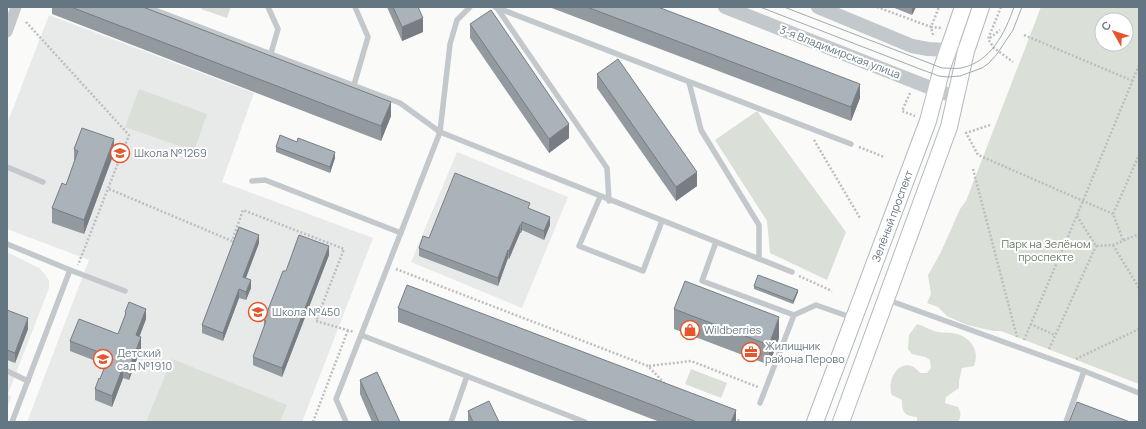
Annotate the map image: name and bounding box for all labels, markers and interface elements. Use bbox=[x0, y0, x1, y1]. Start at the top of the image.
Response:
north arrow bbox=[1094, 12, 1134, 52]
text: С bbox=[1097, 18, 1114, 33]
street label: 3-я Владимирская улица bbox=[778, 22, 903, 82]
school or university icon: Школа №1269 bbox=[109, 142, 131, 164]
place label: Школа №1269 bbox=[134, 145, 207, 160]
street label: Зелёный проспект bbox=[868, 167, 916, 264]
park label: Парк на Зелёном проспекте bbox=[1001, 236, 1091, 264]
school or university icon: Школа №450 bbox=[247, 301, 269, 323]
place label: Школа №450 bbox=[272, 304, 340, 319]
shop icon: Wildberries bbox=[679, 319, 701, 341]
place label: Wildberries bbox=[704, 322, 762, 337]
place label: Жилищник района Перово bbox=[765, 338, 845, 366]
office icon: Жилищник района Перово bbox=[740, 341, 762, 363]
place label: Детский сад №1910 bbox=[117, 345, 172, 373]
school or university icon: Детский сад №1910 bbox=[92, 348, 114, 370]

